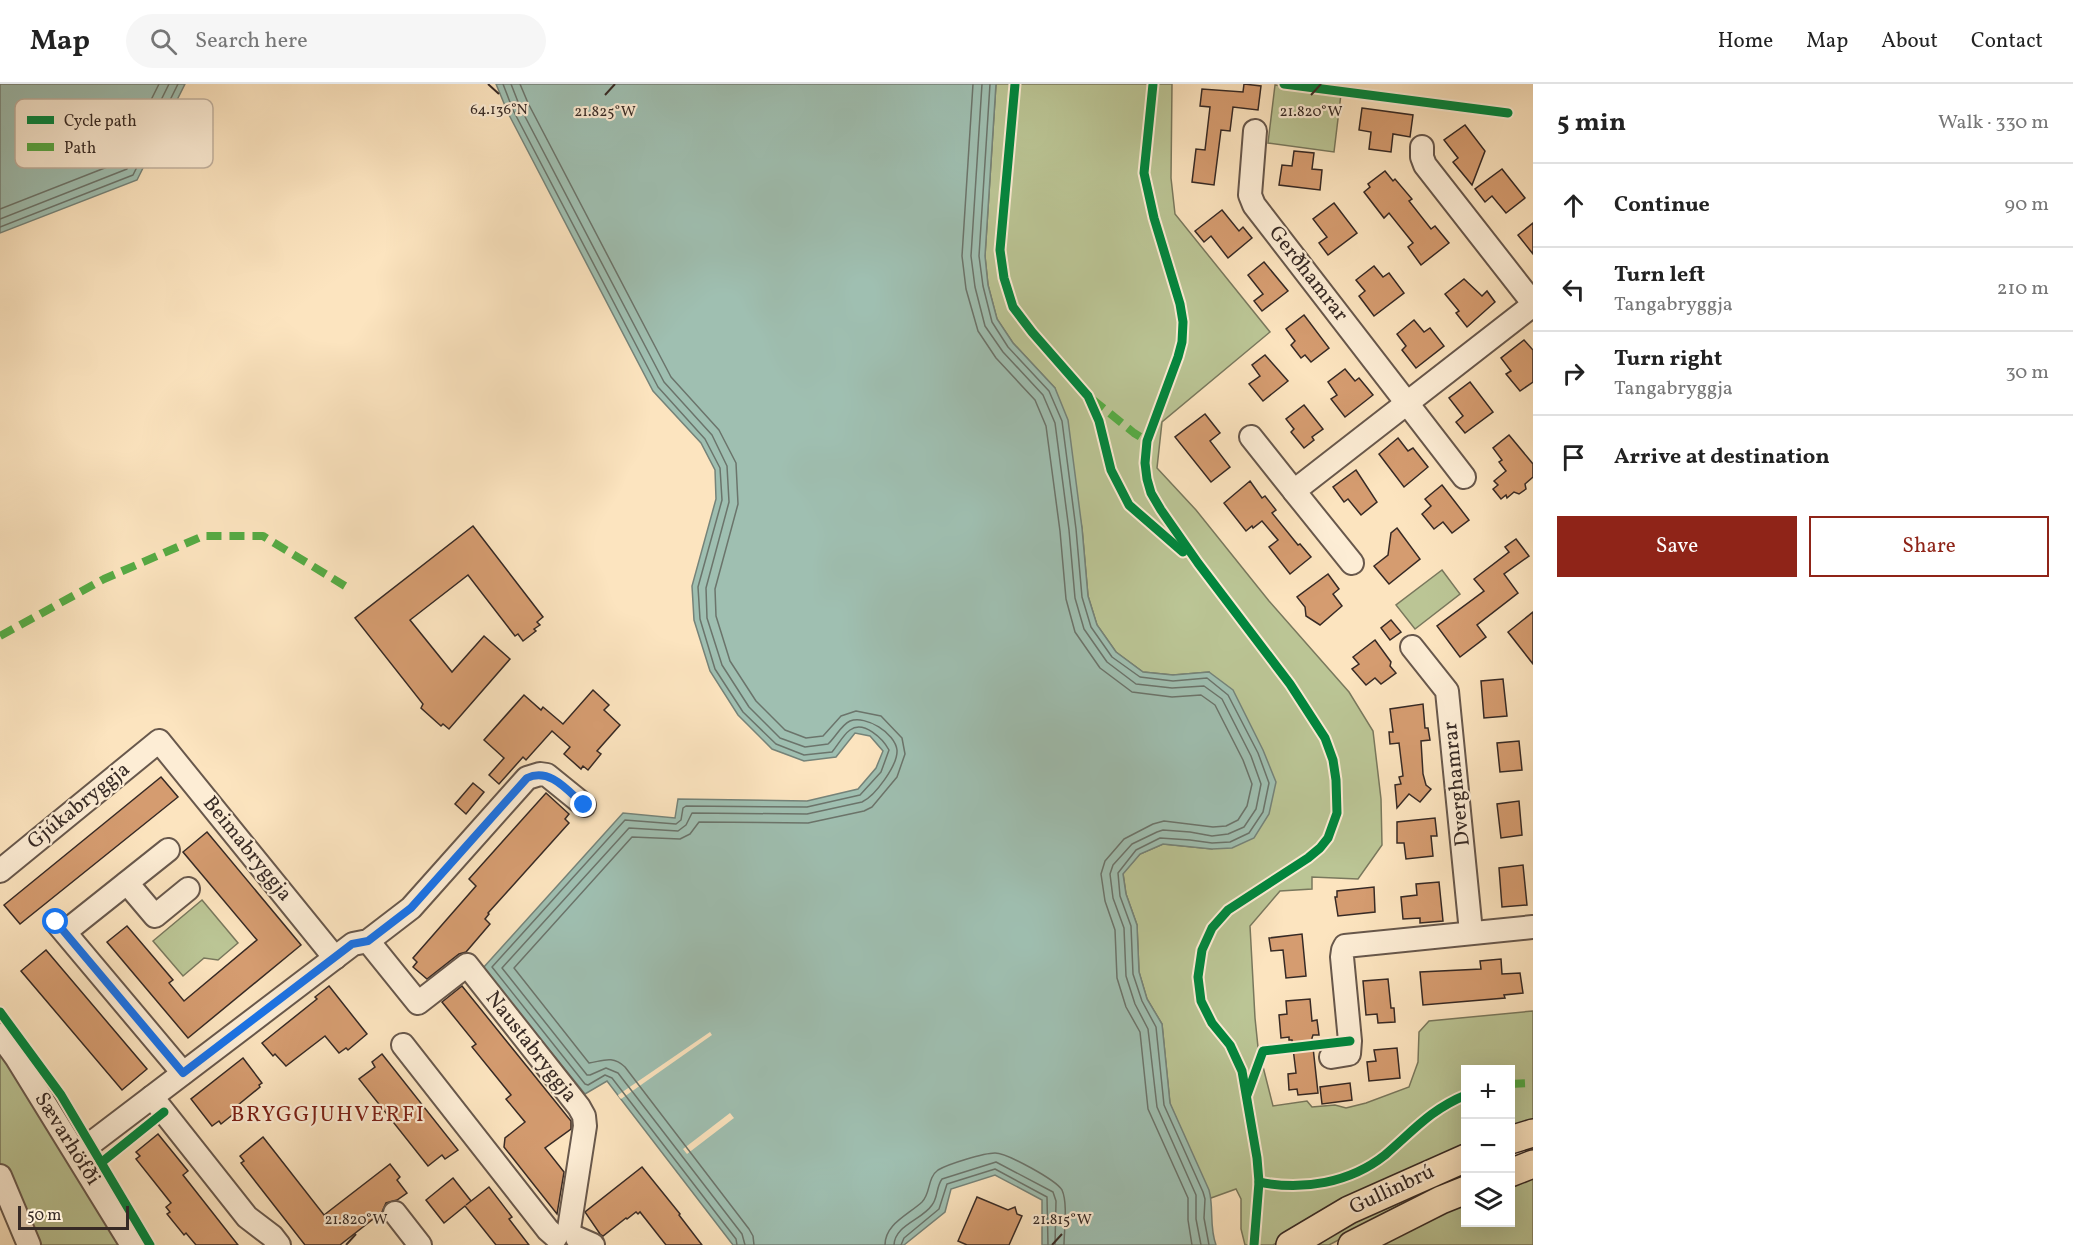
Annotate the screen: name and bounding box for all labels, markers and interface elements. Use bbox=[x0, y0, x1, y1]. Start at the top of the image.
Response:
search box bbox=[126, 14, 546, 68]
text: Map bbox=[30, 22, 90, 61]
icon: search bbox=[147, 25, 180, 58]
text: Search here bbox=[195, 26, 308, 57]
text: Home bbox=[1718, 27, 1773, 56]
text: Map bbox=[1806, 27, 1848, 56]
text: About bbox=[1881, 27, 1938, 56]
text: Contact bbox=[1971, 27, 2043, 56]
legend bbox=[15, 99, 213, 168]
text: 64.136°N bbox=[470, 100, 528, 121]
text: 21.825°W bbox=[574, 102, 636, 123]
text: 21.820°W bbox=[1279, 102, 1343, 123]
text: 5 min bbox=[1557, 105, 1626, 141]
text: Walk · 330 m bbox=[1938, 109, 2049, 137]
text: Cycle path bbox=[64, 111, 137, 133]
text: Path bbox=[64, 138, 96, 160]
icon: ahead bbox=[1557, 189, 1590, 222]
text: Continue bbox=[1614, 190, 1710, 221]
text: 90 m bbox=[2005, 191, 2049, 219]
street label: Gerðhamrar bbox=[1261, 220, 1355, 328]
text: Turn left bbox=[1614, 260, 1705, 291]
icon: left bbox=[1557, 273, 1590, 306]
text: 210 m bbox=[1997, 275, 2049, 303]
text: Tangabryggja bbox=[1614, 291, 1733, 319]
text: Turn right bbox=[1614, 344, 1722, 375]
icon: right bbox=[1557, 357, 1590, 390]
text: 30 m bbox=[2005, 359, 2049, 387]
text: Tangabryggja bbox=[1614, 375, 1733, 403]
icon: arrive bbox=[1557, 441, 1590, 474]
text: Arrive at destination bbox=[1614, 442, 1830, 473]
button: Save bbox=[1557, 516, 1797, 577]
button: Share bbox=[1809, 516, 2049, 577]
street label: Dverghamrar bbox=[1436, 720, 1478, 848]
street label: Gjúkabryggja bbox=[21, 756, 137, 856]
street label: Beimabryggja bbox=[195, 790, 299, 908]
route end bbox=[570, 791, 596, 817]
route start bbox=[42, 908, 68, 934]
street label: Naustabryggja bbox=[478, 985, 584, 1109]
map controls bbox=[1461, 1065, 1515, 1227]
button: + bbox=[1461, 1065, 1515, 1119]
street label: Sævarhöfði bbox=[27, 1087, 107, 1191]
district label: BRYGGJUHVERFI bbox=[231, 1100, 425, 1131]
button: − bbox=[1461, 1119, 1515, 1173]
street label: Gullinbrú bbox=[1345, 1158, 1439, 1222]
button: layers bbox=[1461, 1173, 1515, 1227]
scale bar bbox=[18, 1203, 129, 1230]
text: 50 m bbox=[27, 1205, 61, 1227]
text: 21.820°W bbox=[324, 1210, 388, 1231]
text: 21.815°W bbox=[1032, 1210, 1092, 1231]

